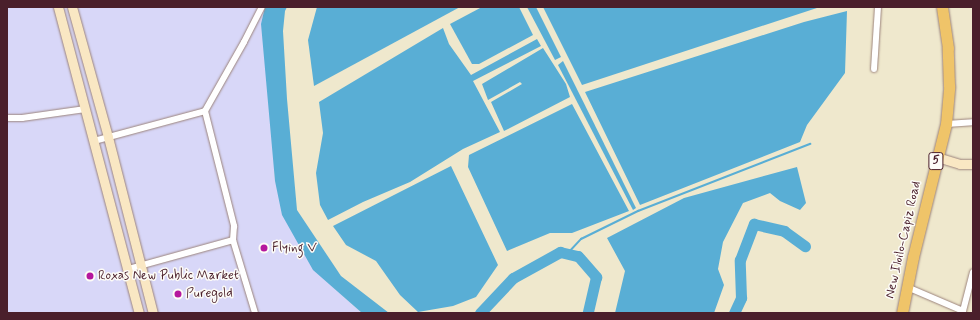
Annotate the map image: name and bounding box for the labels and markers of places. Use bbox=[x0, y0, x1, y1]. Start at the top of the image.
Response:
place label: Flying V bbox=[272, 240, 316, 256]
marker: Flying V bbox=[259, 243, 269, 253]
place label: Roxas New Public Market bbox=[98, 268, 241, 284]
marker: Roxas New Public Market bbox=[85, 271, 95, 281]
place label: Puregold bbox=[186, 286, 233, 302]
marker: Puregold bbox=[173, 289, 183, 299]

